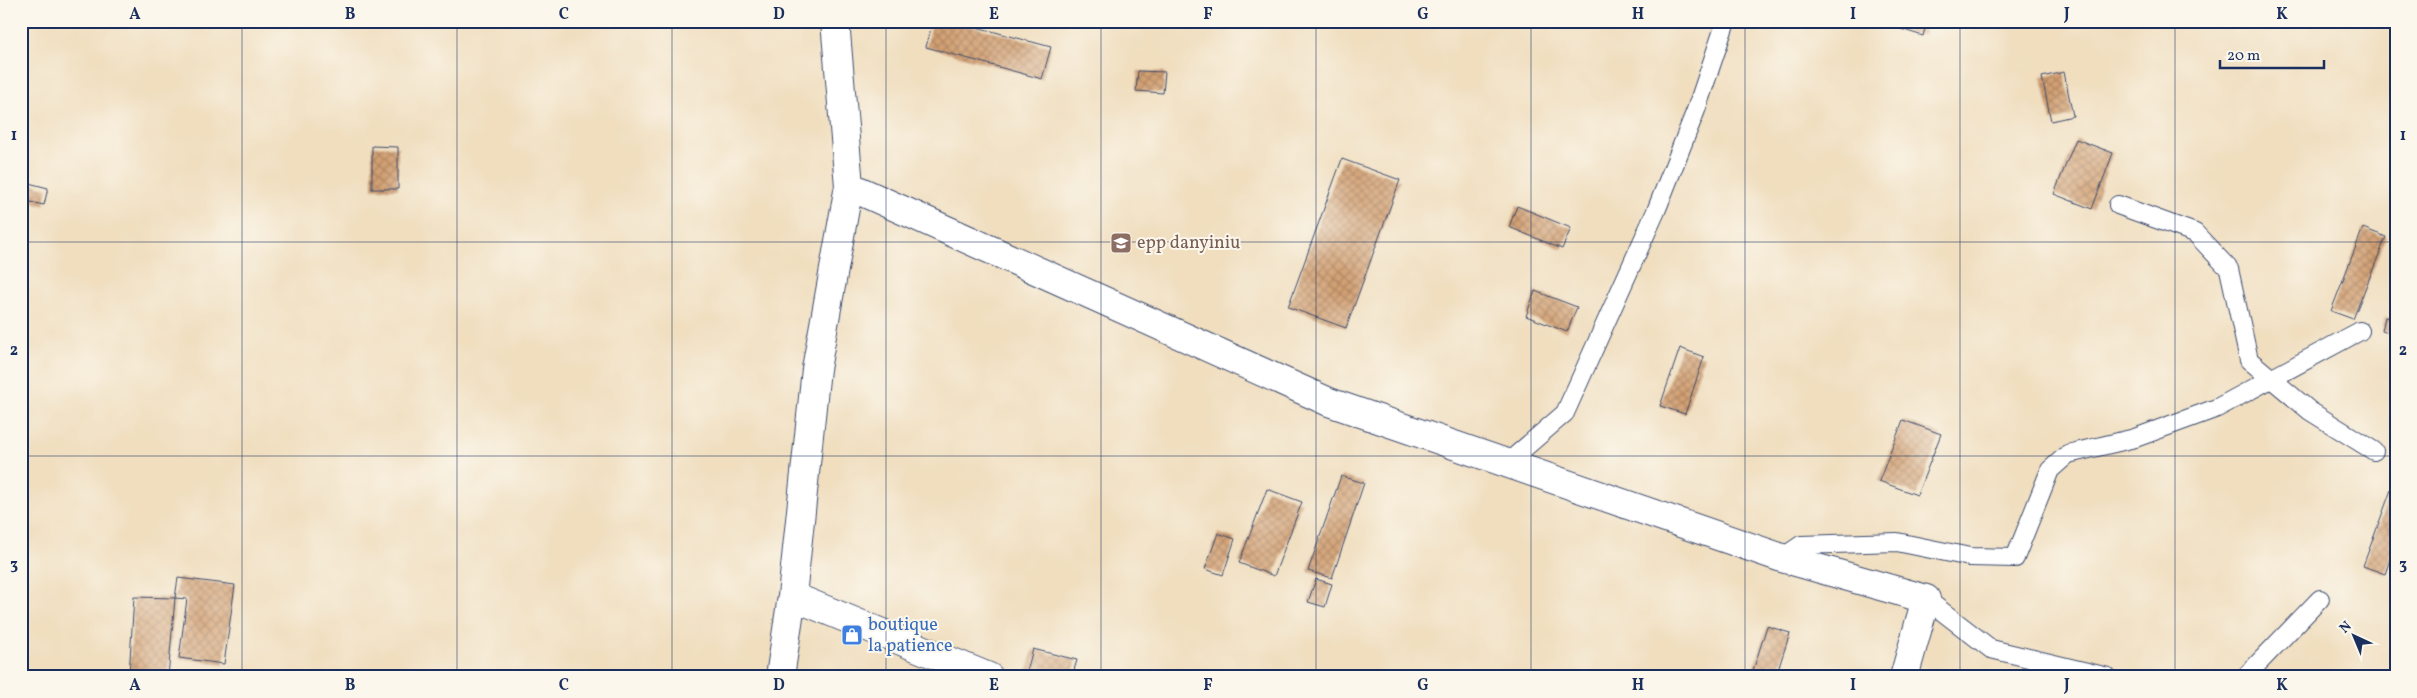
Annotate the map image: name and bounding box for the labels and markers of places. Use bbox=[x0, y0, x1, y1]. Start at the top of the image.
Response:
school or university icon: epp danyiniu bbox=[1109, 231, 1133, 255]
place label: epp danyiniu bbox=[1137, 231, 1240, 256]
place label: boutique la patience bbox=[868, 613, 953, 659]
shop icon: boutique la patience bbox=[840, 623, 864, 647]

